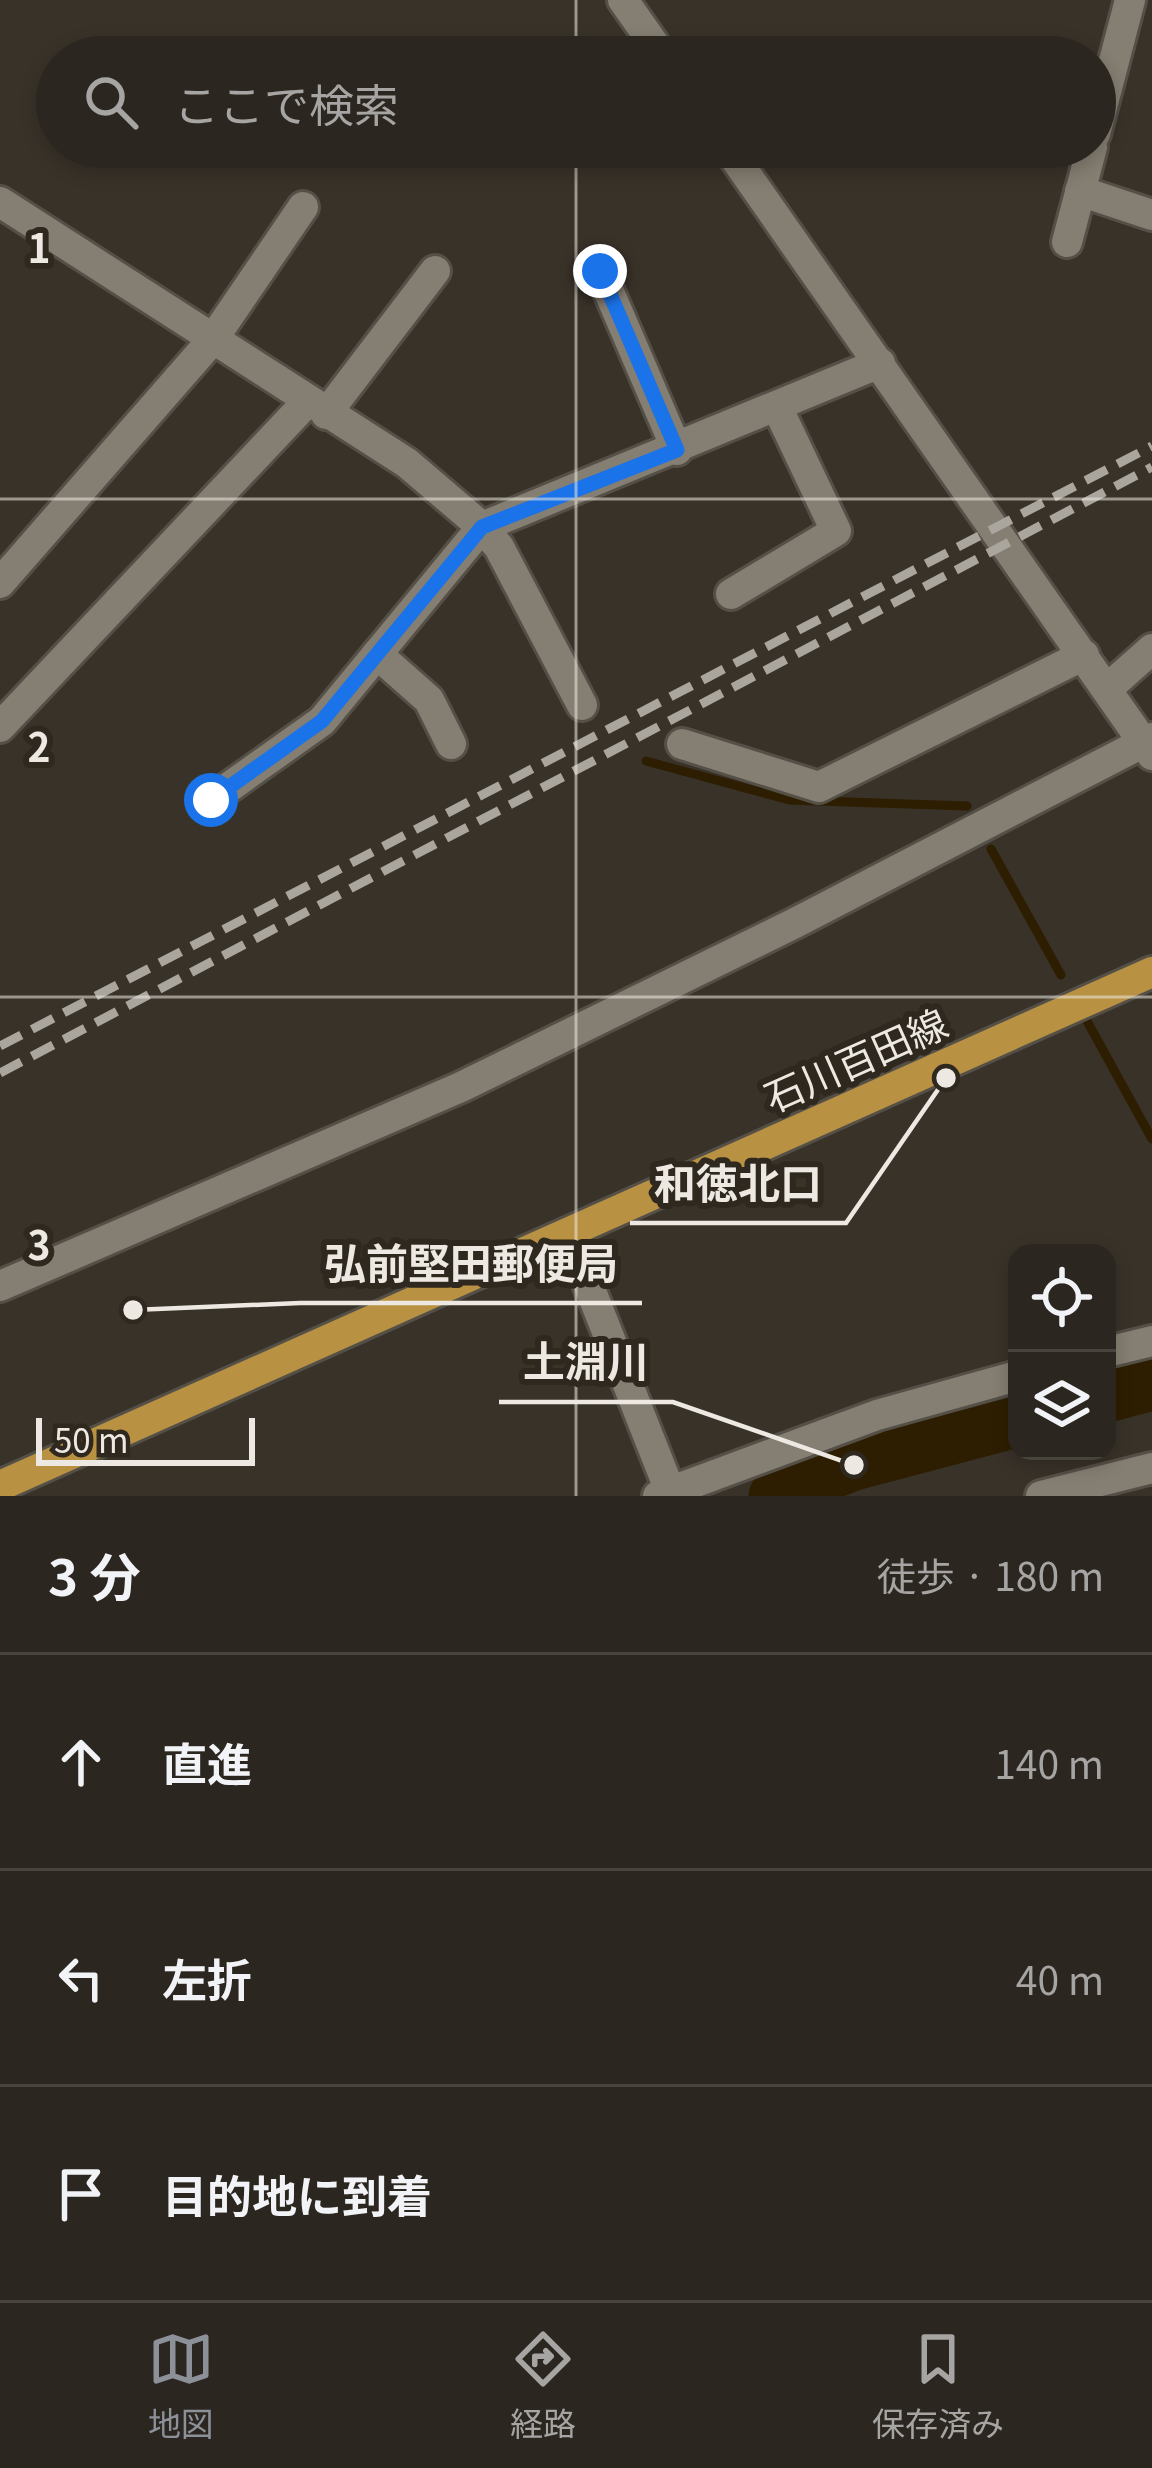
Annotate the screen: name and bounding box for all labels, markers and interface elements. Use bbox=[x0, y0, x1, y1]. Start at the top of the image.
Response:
search box bbox=[36, 36, 1116, 168]
icon: search bbox=[78, 69, 144, 135]
text: ここで検索 bbox=[174, 70, 399, 135]
text: 1 bbox=[27, 218, 51, 274]
route end bbox=[573, 244, 627, 298]
text: 2 bbox=[27, 717, 51, 773]
route start bbox=[184, 773, 238, 827]
street label: 石川百田線 bbox=[754, 993, 955, 1123]
callout: 和徳北口 bbox=[630, 1145, 846, 1223]
text: 和徳北口 bbox=[654, 1150, 822, 1211]
text: 3 bbox=[27, 1215, 51, 1271]
callout: 弘前堅田郵便局 bbox=[300, 1225, 642, 1303]
text: 弘前堅田郵便局 bbox=[324, 1230, 618, 1291]
map controls bbox=[1008, 1244, 1116, 1460]
button: locate bbox=[1008, 1244, 1116, 1352]
callout: 土淵川 bbox=[499, 1324, 673, 1402]
text: 土淵川 bbox=[523, 1328, 649, 1389]
button: layers bbox=[1008, 1352, 1116, 1460]
scale bar bbox=[36, 1412, 255, 1465]
text: 50 m bbox=[54, 1415, 129, 1463]
text: 3 分 bbox=[48, 1537, 141, 1611]
text: 徒歩 · 180 m bbox=[877, 1546, 1104, 1602]
icon: ahead bbox=[48, 1729, 114, 1795]
text: 直進 bbox=[162, 1729, 252, 1794]
text: 140 m bbox=[994, 1734, 1104, 1790]
icon: left bbox=[48, 1945, 114, 2011]
text: 左折 bbox=[162, 1945, 252, 2010]
text: 40 m bbox=[1016, 1950, 1104, 2006]
icon: arrive bbox=[48, 2161, 114, 2227]
text: 目的地に到着 bbox=[162, 2161, 432, 2226]
tab: 地図 bbox=[148, 2326, 214, 2446]
tab: 経路 bbox=[510, 2326, 576, 2446]
tab: 保存済み bbox=[872, 2326, 1004, 2446]

